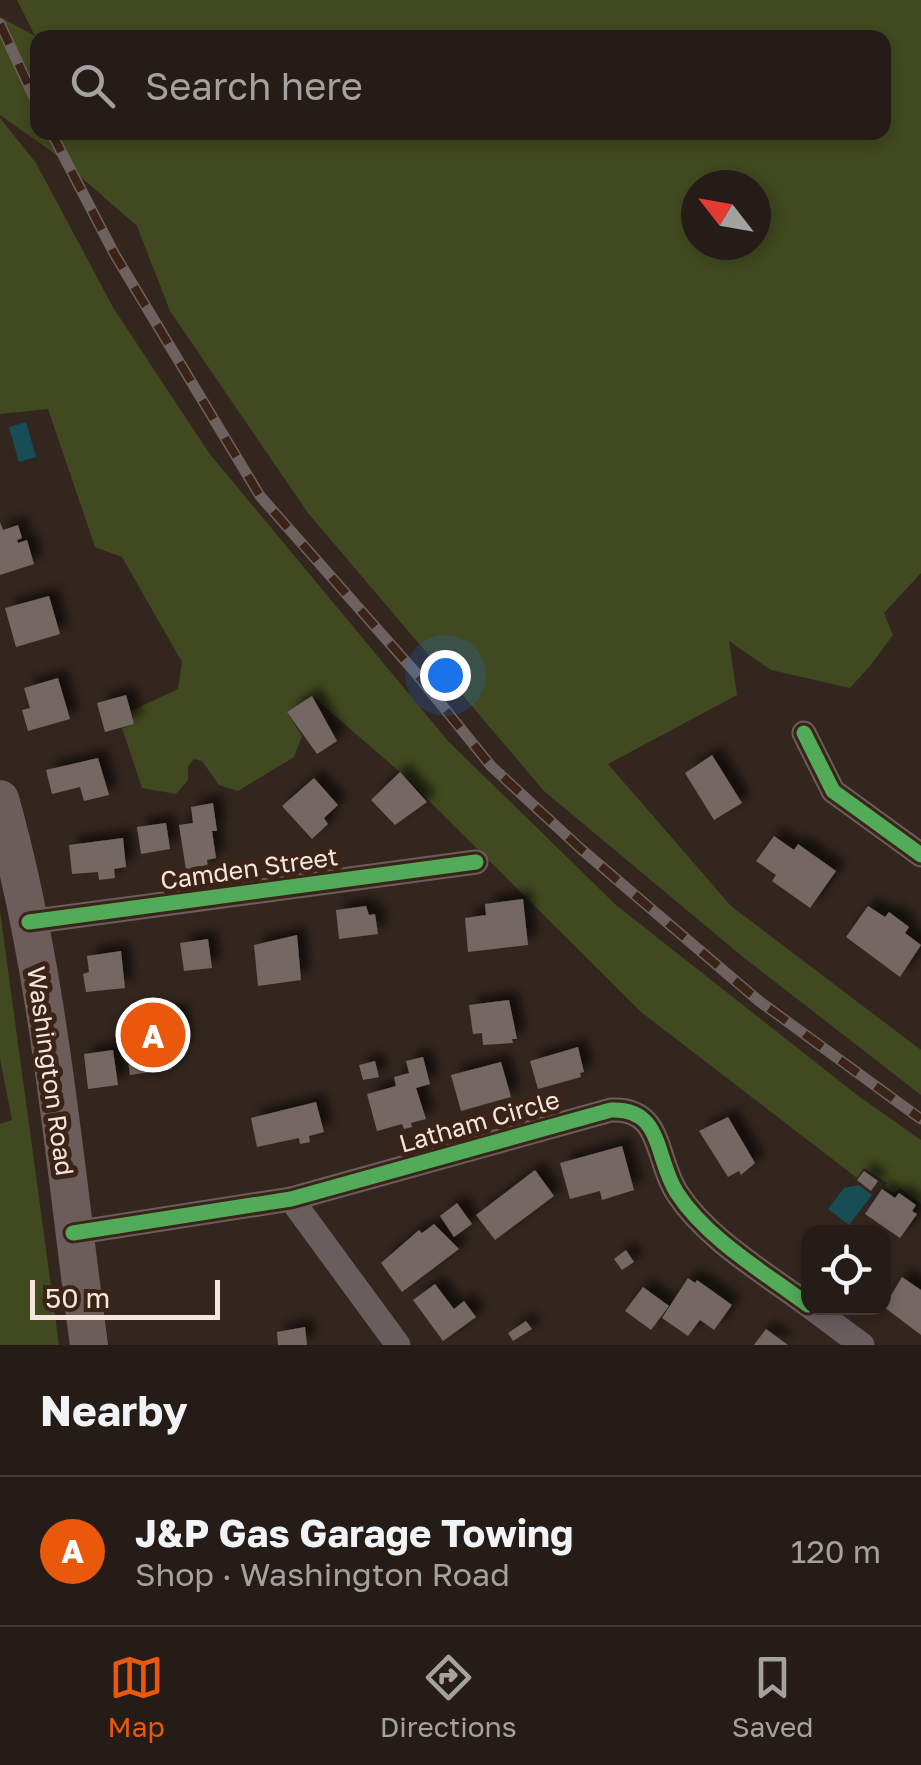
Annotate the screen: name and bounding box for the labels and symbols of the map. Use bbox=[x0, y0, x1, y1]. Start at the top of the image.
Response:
north arrow bbox=[681, 170, 771, 260]
your location bbox=[420, 650, 471, 701]
street label: Camden Street bbox=[158, 840, 340, 896]
street label: Washington Road bbox=[21, 964, 81, 1178]
pin: A bbox=[120, 998, 186, 1072]
street label: Latham Circle bbox=[395, 1083, 563, 1159]
scale bar bbox=[30, 1275, 220, 1320]

